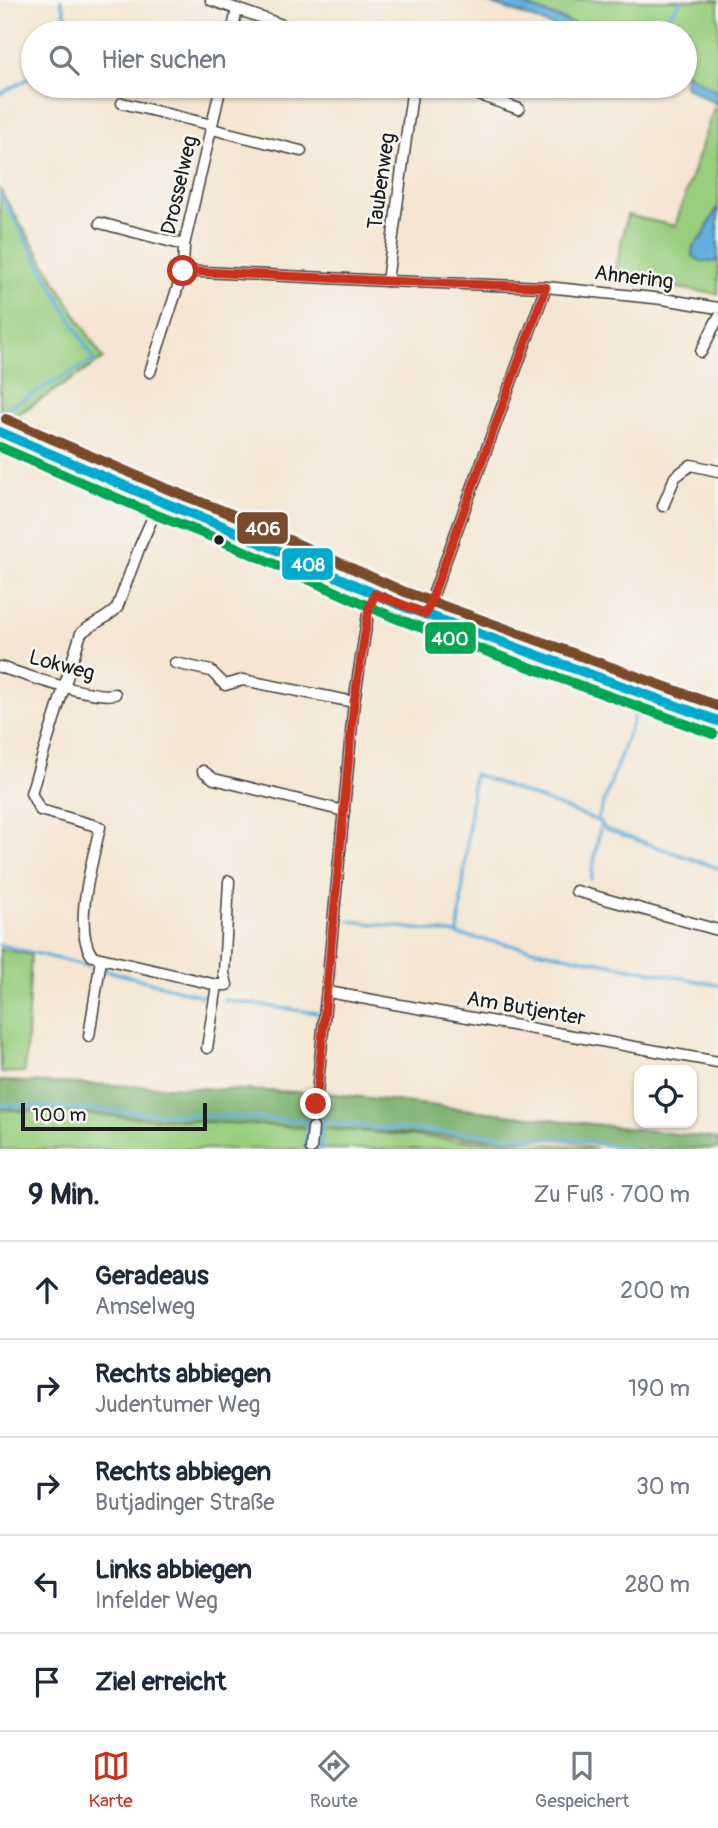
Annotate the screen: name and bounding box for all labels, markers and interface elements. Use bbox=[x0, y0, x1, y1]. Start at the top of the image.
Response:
search box bbox=[21, 21, 697, 98]
icon: search bbox=[45, 41, 83, 79]
text: Hier suchen bbox=[101, 44, 226, 76]
street label: Taubenweg bbox=[361, 131, 402, 231]
street label: Drosselweg bbox=[155, 133, 204, 237]
route start bbox=[167, 255, 198, 286]
street label: Ahnering bbox=[593, 259, 675, 296]
line badge: 406 bbox=[236, 511, 289, 545]
text: 406 bbox=[245, 517, 281, 541]
unlabelled marker bbox=[212, 533, 226, 547]
line badge: 408 bbox=[281, 547, 334, 581]
text: 408 bbox=[291, 553, 325, 577]
line badge: 400 bbox=[424, 621, 477, 655]
text: 400 bbox=[432, 627, 469, 651]
street label: Lokweg bbox=[26, 644, 98, 687]
street label: Am Butjenter bbox=[464, 985, 588, 1032]
map controls bbox=[634, 1065, 697, 1128]
button: locate bbox=[634, 1065, 697, 1128]
route end bbox=[300, 1088, 331, 1119]
scale bar bbox=[21, 1100, 206, 1132]
text: 100 m bbox=[32, 1103, 86, 1127]
text: 9 Min. bbox=[28, 1176, 100, 1213]
text: Zu Fuß · 700 m bbox=[533, 1180, 690, 1209]
text: Geradeaus bbox=[95, 1260, 209, 1292]
icon: ahead bbox=[28, 1271, 66, 1309]
text: 200 m bbox=[620, 1276, 690, 1305]
text: Amselweg bbox=[95, 1292, 195, 1321]
text: Rechts abbiegen bbox=[95, 1358, 271, 1390]
icon: right bbox=[28, 1369, 66, 1407]
text: 190 m bbox=[628, 1374, 690, 1403]
text: Judentumer Weg bbox=[95, 1390, 260, 1419]
text: Rechts abbiegen bbox=[95, 1456, 271, 1488]
icon: right bbox=[28, 1467, 66, 1505]
text: 30 m bbox=[636, 1472, 690, 1501]
text: Butjadinger Straße bbox=[95, 1488, 275, 1517]
text: Links abbiegen bbox=[95, 1554, 252, 1586]
icon: left bbox=[28, 1565, 66, 1603]
text: 280 m bbox=[624, 1570, 690, 1599]
text: Infelder Weg bbox=[95, 1586, 218, 1615]
icon: arrive bbox=[28, 1663, 66, 1701]
text: Ziel erreicht bbox=[95, 1666, 226, 1698]
tab: Karte bbox=[89, 1747, 133, 1813]
tab: Route bbox=[310, 1747, 358, 1813]
tab: Gespeichert bbox=[535, 1747, 629, 1813]

